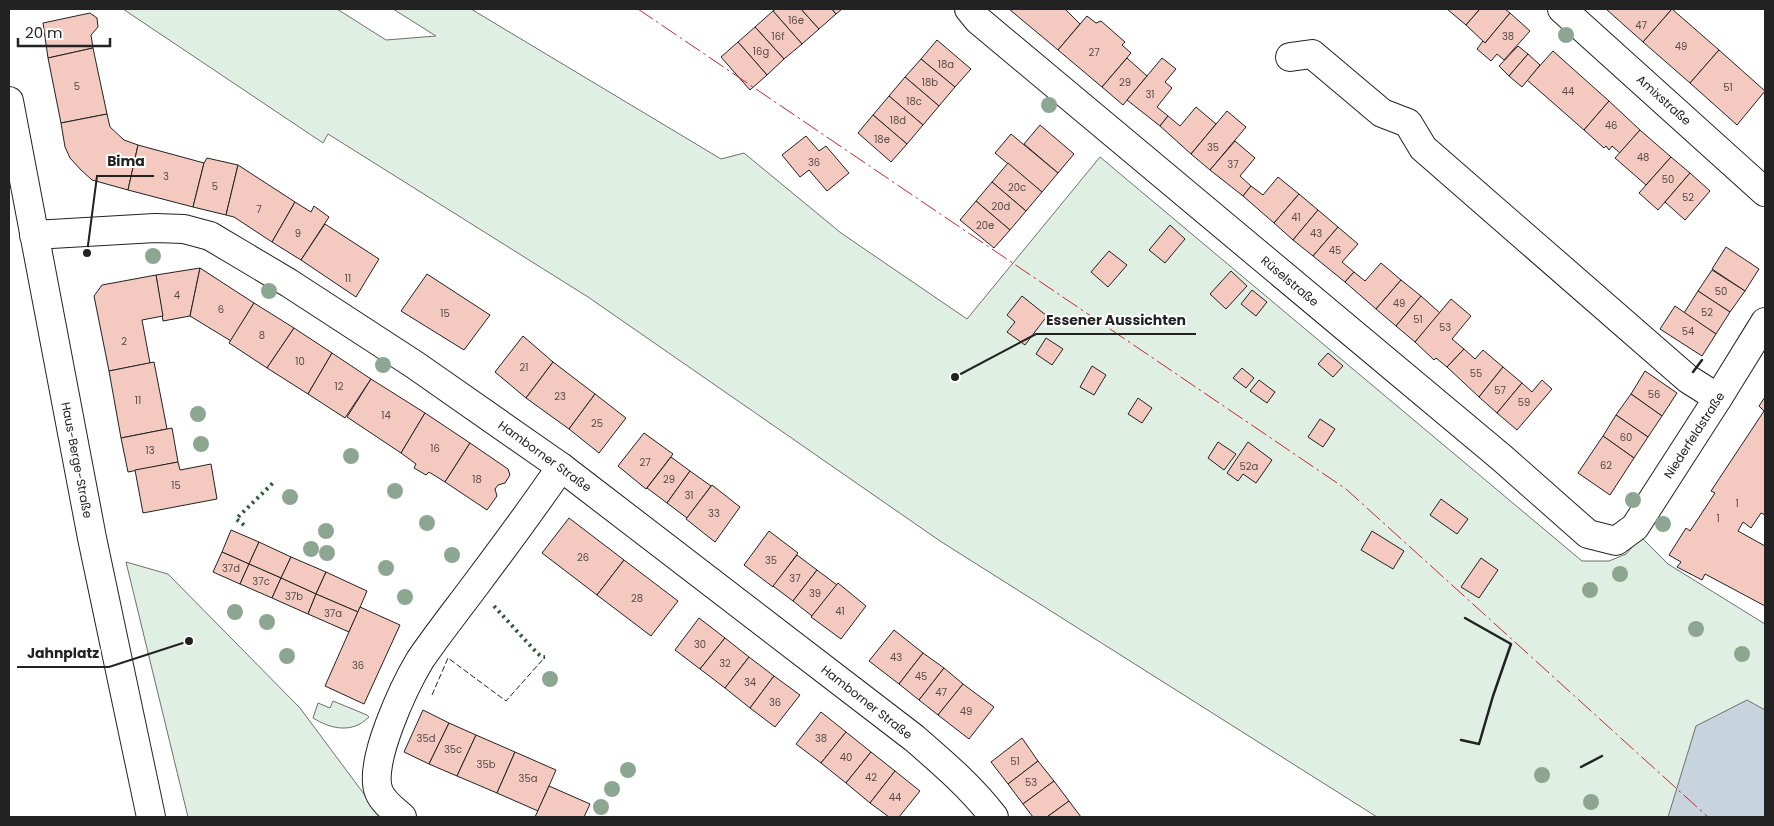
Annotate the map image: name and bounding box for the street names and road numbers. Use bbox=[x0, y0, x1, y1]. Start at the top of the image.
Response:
street label: Amixstraße bbox=[1633, 71, 1695, 129]
street label: Rüselstraße bbox=[1258, 252, 1322, 310]
street label: Niederfeldstraße bbox=[1660, 388, 1728, 482]
street label: Haus-Berge-Straße bbox=[57, 400, 97, 520]
street label: Hamborner Straße bbox=[495, 416, 595, 496]
street label: Hamborner Straße bbox=[818, 661, 916, 743]

